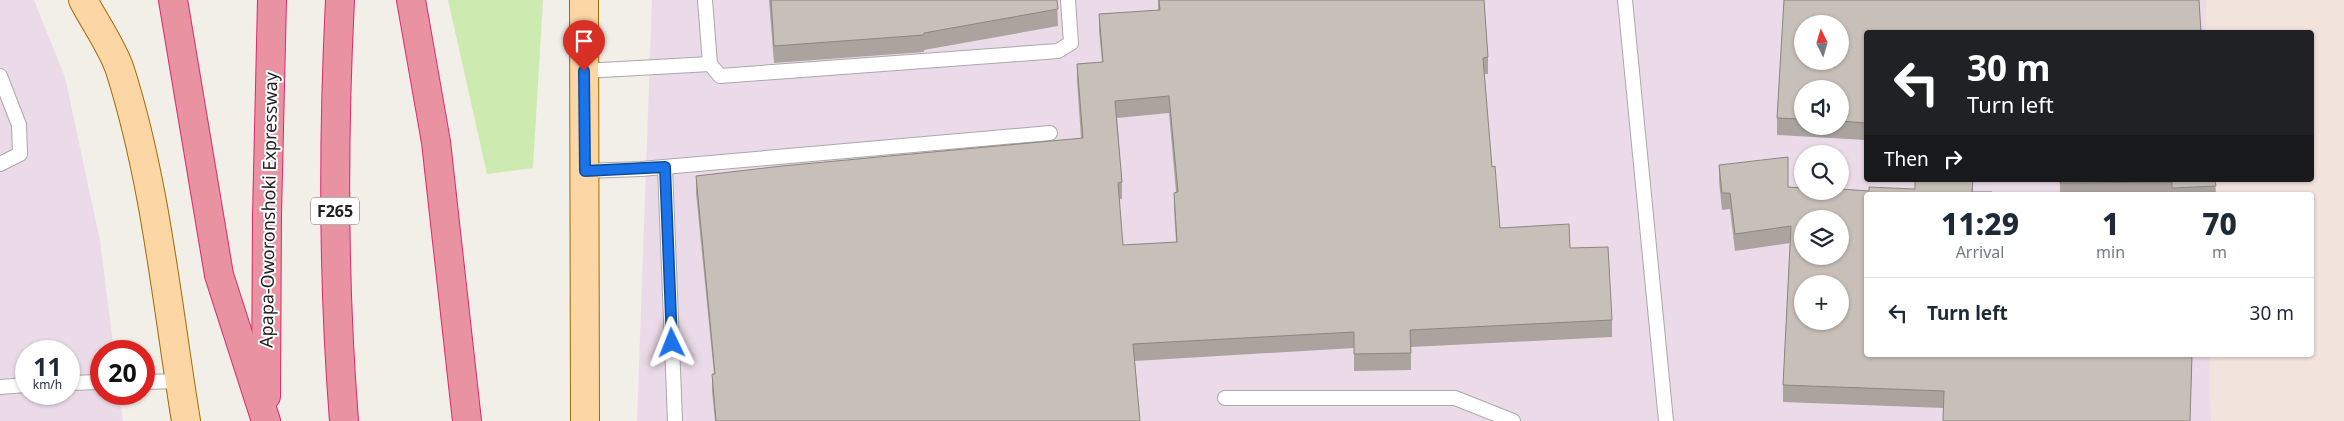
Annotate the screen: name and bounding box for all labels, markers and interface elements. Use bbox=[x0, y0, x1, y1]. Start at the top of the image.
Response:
north arrow bbox=[1794, 15, 1849, 70]
map controls bbox=[1794, 15, 1849, 330]
pin bbox=[563, 20, 605, 71]
icon: arrive bbox=[570, 27, 598, 55]
text: 30 m bbox=[1967, 44, 2050, 91]
icon: left bbox=[1884, 50, 1949, 115]
street label: Apapa-Oworonshoki Expressway bbox=[254, 71, 282, 348]
button: sound bbox=[1794, 80, 1849, 135]
text: Turn left bbox=[1967, 89, 2054, 119]
button: search bbox=[1794, 145, 1849, 200]
icon: right bbox=[1939, 145, 1967, 173]
text: Then bbox=[1884, 146, 1929, 172]
road number: F265 bbox=[311, 198, 359, 225]
text: 11:29 bbox=[1941, 203, 2019, 244]
text: 1 bbox=[2102, 203, 2119, 244]
text: 70 bbox=[2202, 203, 2237, 244]
button: layers bbox=[1794, 210, 1849, 265]
text: Arrival bbox=[1956, 241, 2004, 263]
text: min bbox=[2096, 241, 2125, 263]
text: m bbox=[2212, 241, 2227, 263]
button: + bbox=[1794, 275, 1849, 330]
icon: left bbox=[1884, 299, 1912, 327]
text: Turn left bbox=[1927, 300, 2008, 326]
text: 30 m bbox=[2250, 300, 2294, 326]
position arrow bbox=[645, 316, 697, 368]
speed limit sign: 20 bbox=[90, 340, 155, 405]
text: 11 bbox=[33, 349, 62, 383]
text: km/h bbox=[33, 376, 62, 393]

